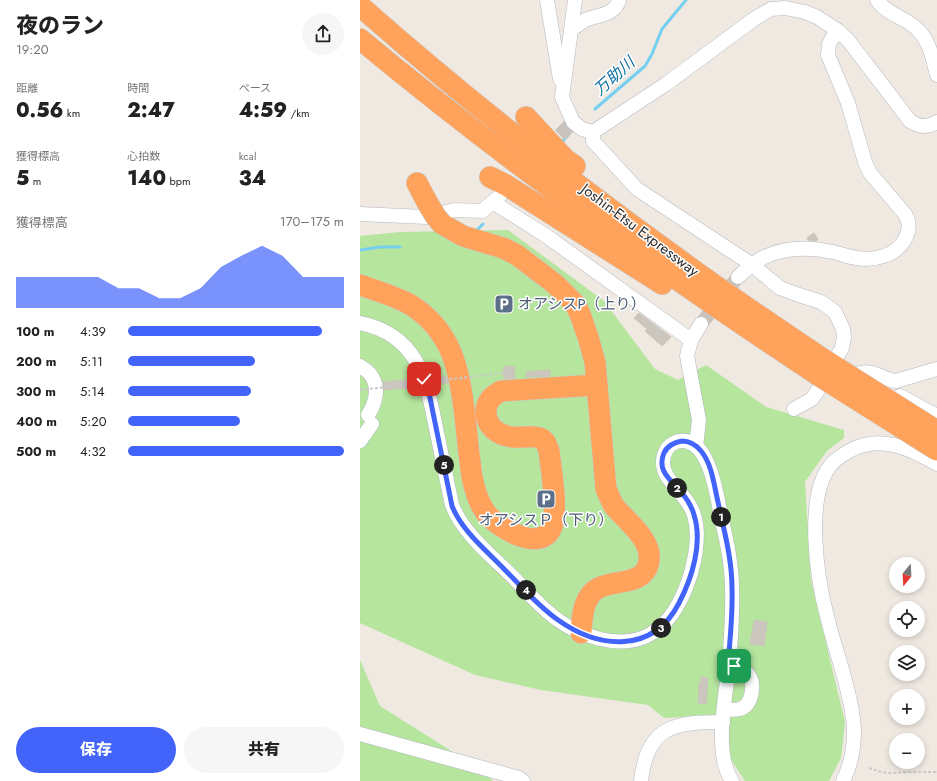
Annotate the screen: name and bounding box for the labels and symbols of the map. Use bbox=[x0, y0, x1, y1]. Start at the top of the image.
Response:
water label: 万助川 bbox=[588, 50, 641, 101]
street label: Joshin-Etsu Expressway bbox=[575, 177, 704, 282]
parking icon: オアシスP（上り） bbox=[493, 293, 515, 315]
place label: オアシスP（上り） bbox=[518, 293, 646, 315]
pin bbox=[407, 362, 441, 396]
pin: 5 bbox=[434, 455, 454, 475]
pin: 2 bbox=[667, 478, 687, 498]
parking icon: オアシスＰ（下り） bbox=[535, 488, 557, 510]
pin: 1 bbox=[711, 507, 731, 527]
place label: オアシスＰ（下り） bbox=[479, 509, 613, 531]
north arrow bbox=[889, 557, 925, 593]
pin: 4 bbox=[516, 580, 536, 600]
pin: 3 bbox=[651, 618, 671, 638]
pin bbox=[717, 649, 751, 683]

